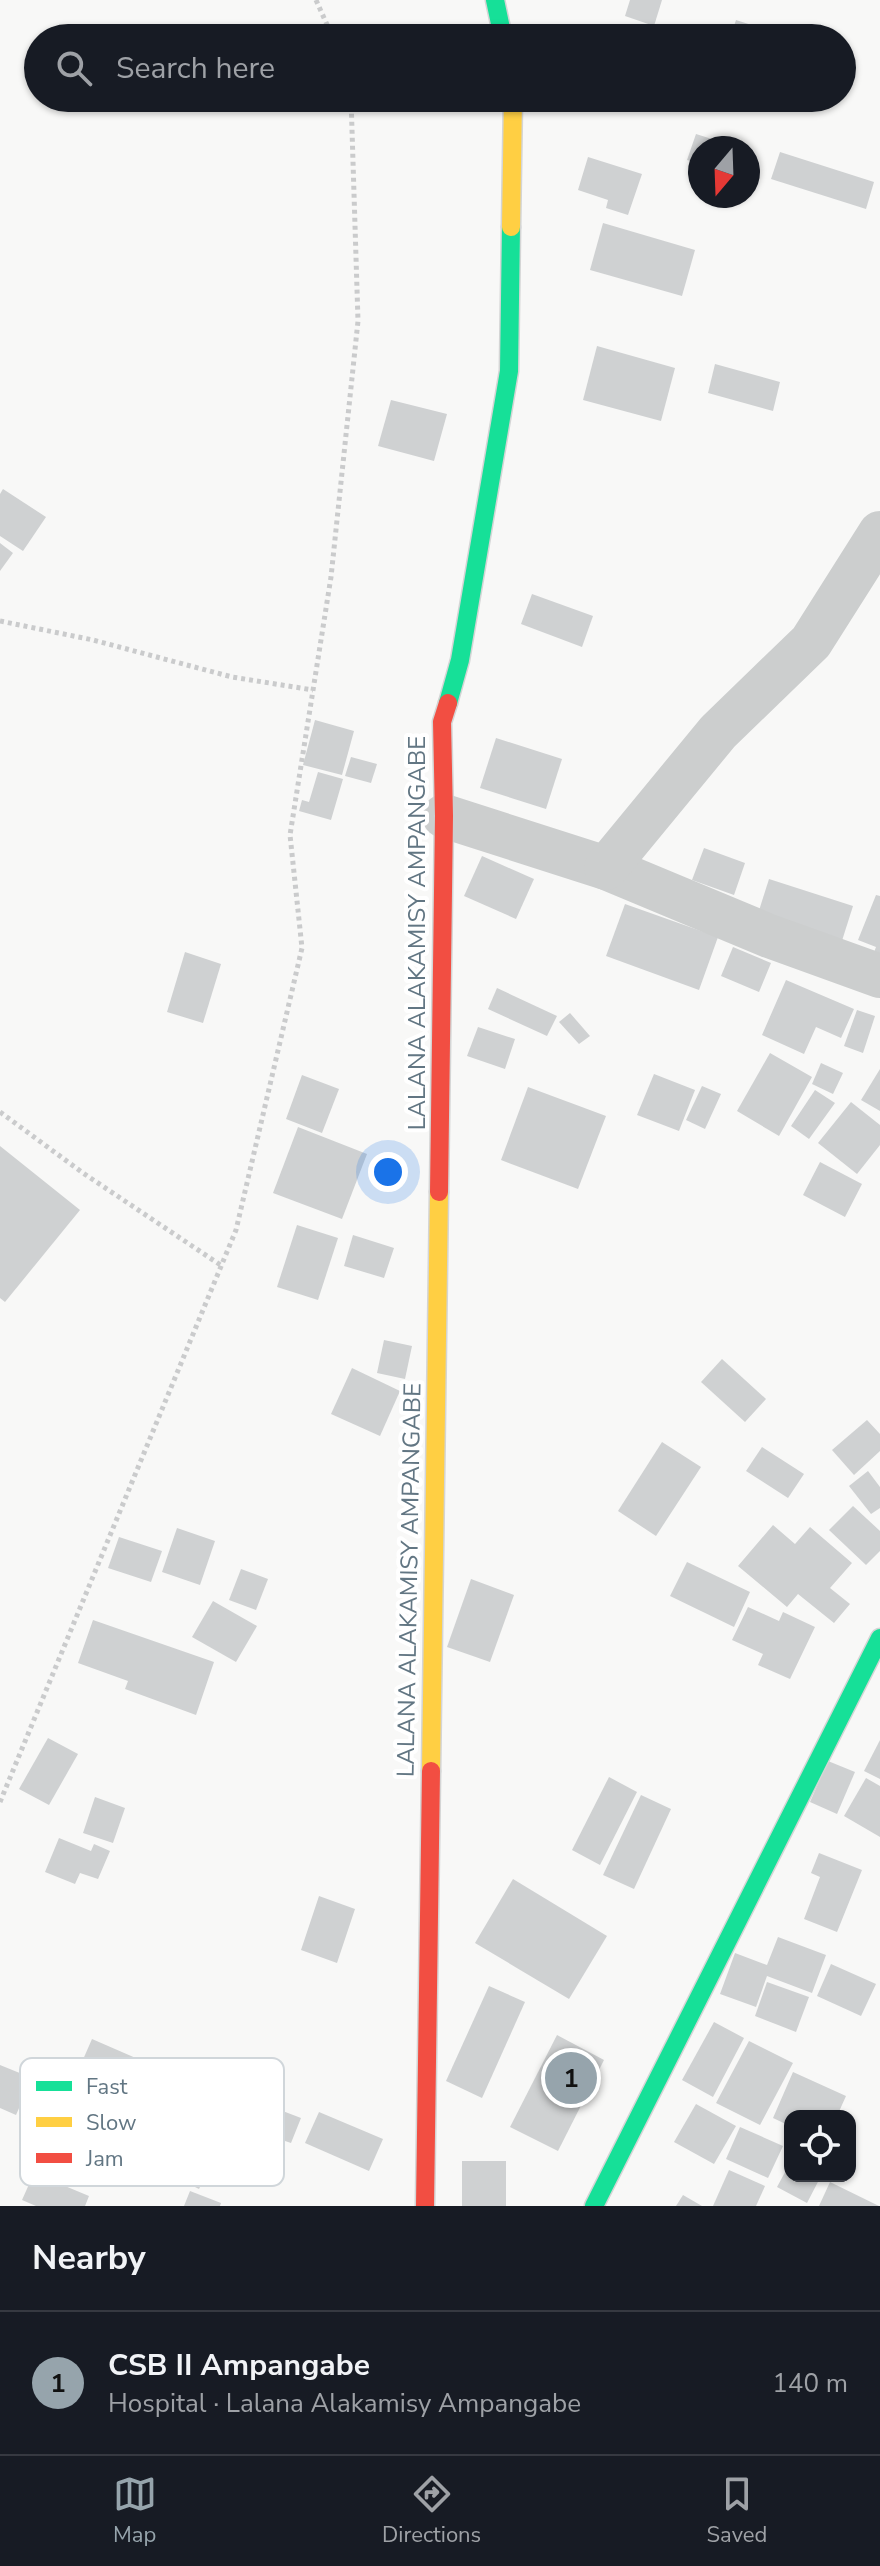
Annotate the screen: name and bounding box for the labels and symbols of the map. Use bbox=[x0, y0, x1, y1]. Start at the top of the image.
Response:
north arrow bbox=[688, 136, 760, 208]
street label: LALANA ALAKAMISY AMPANGABE bbox=[401, 736, 433, 1130]
your location bbox=[368, 1152, 408, 1192]
street label: LALANA ALAKAMISY AMPANGABE bbox=[390, 1383, 428, 1777]
pin: 1 bbox=[545, 2048, 597, 2108]
legend bbox=[20, 2058, 284, 2186]
text: Fast bbox=[86, 2072, 128, 2102]
text: Slow bbox=[86, 2108, 137, 2138]
text: Jam bbox=[85, 2144, 124, 2174]

